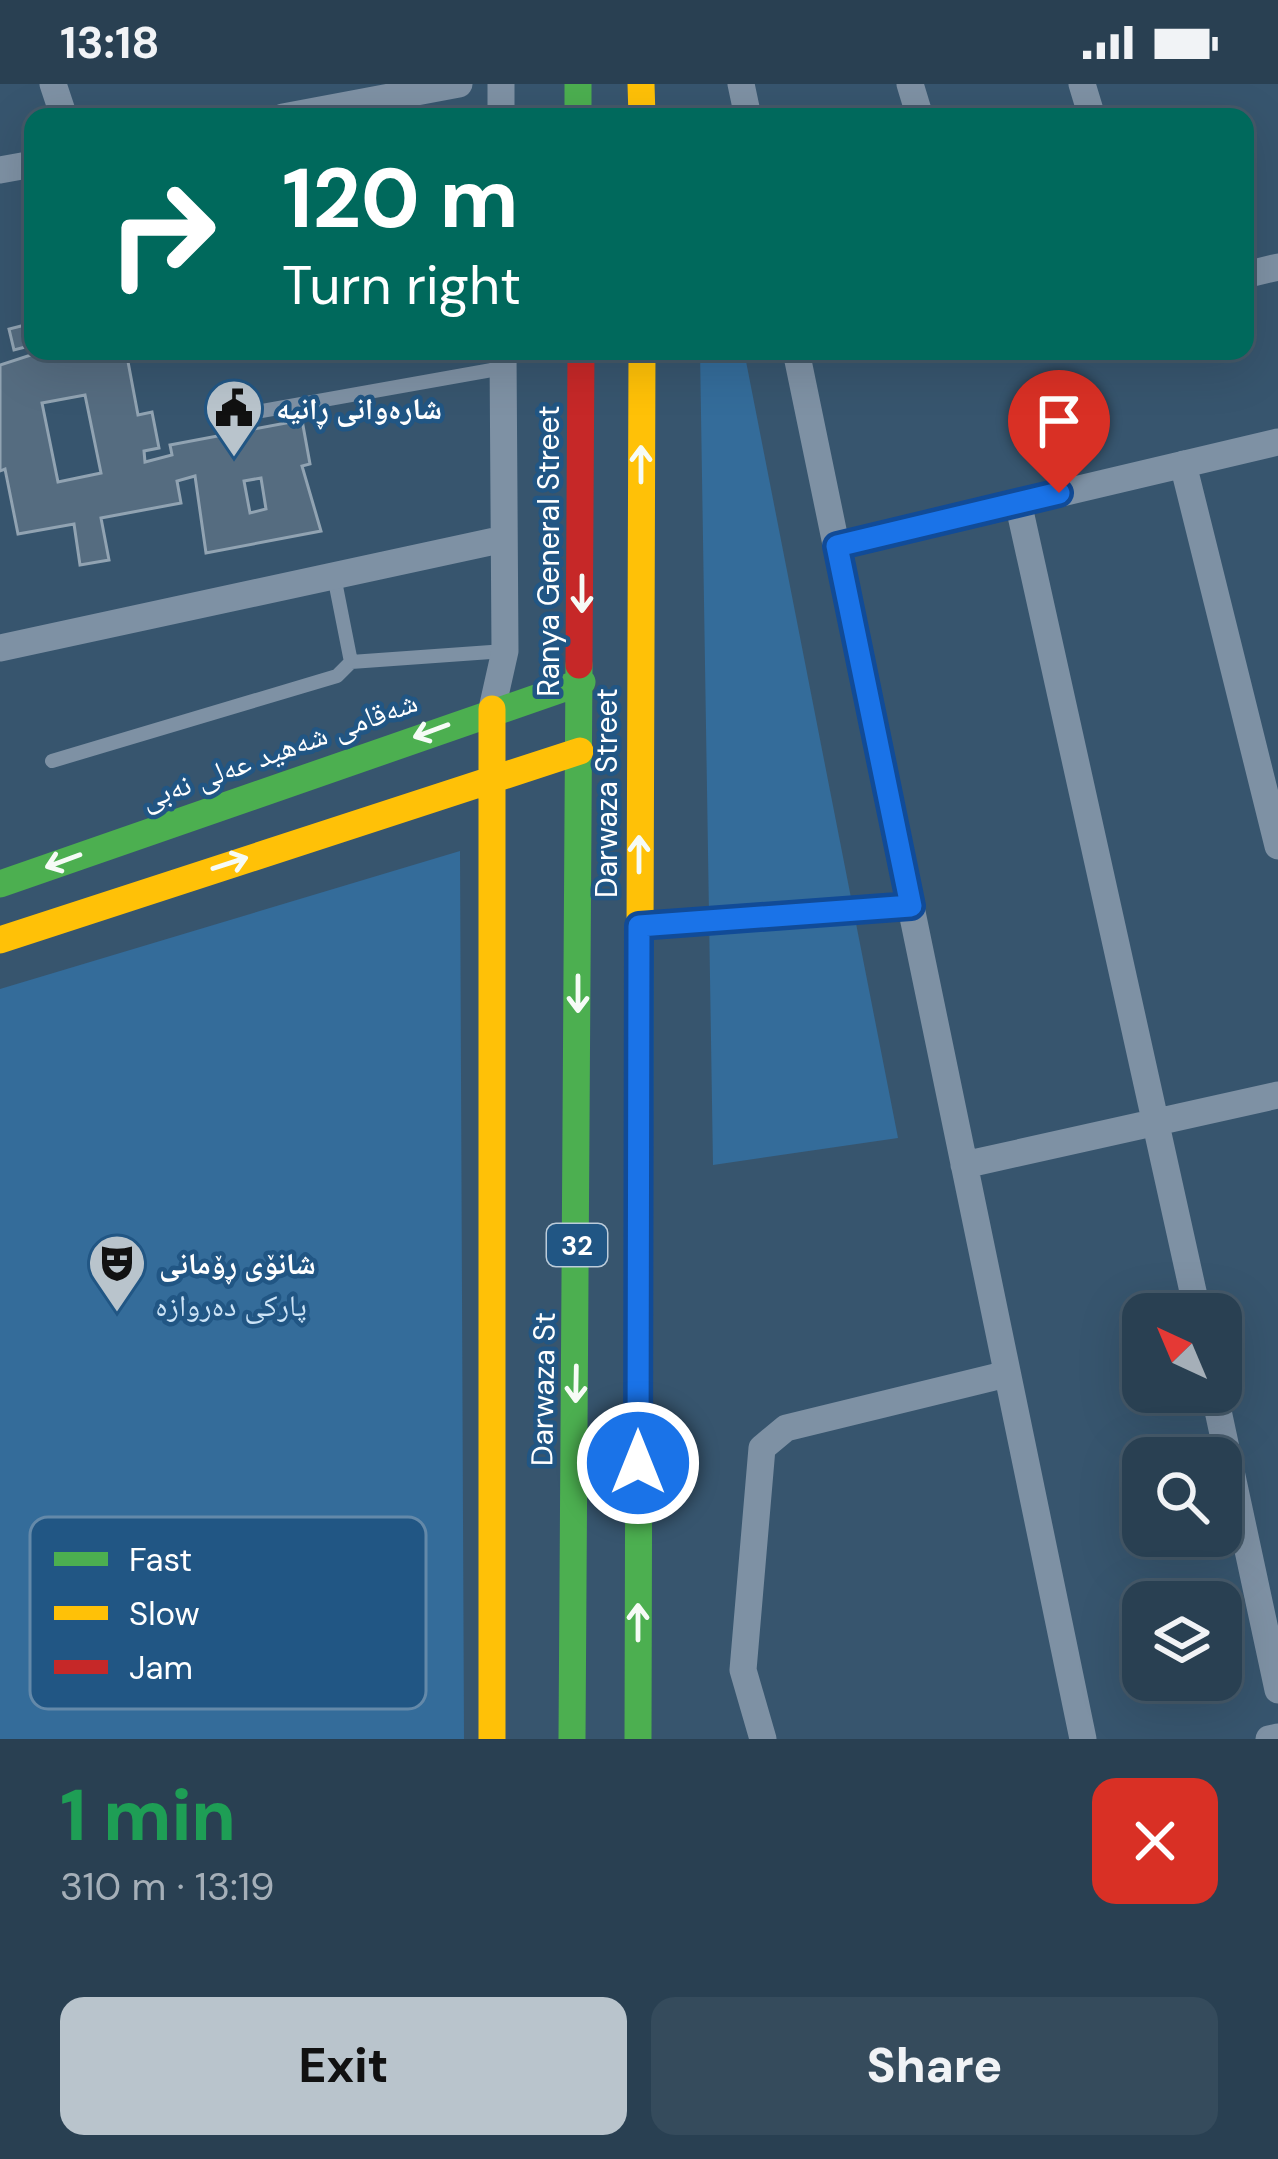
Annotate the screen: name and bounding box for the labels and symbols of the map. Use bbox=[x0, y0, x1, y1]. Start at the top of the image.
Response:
pin bbox=[1008, 370, 1110, 493]
public building icon: شارەوانی ڕانیە bbox=[203, 377, 265, 459]
place label: شارەوانی ڕانیە bbox=[276, 389, 442, 430]
street label: Ranya General Street bbox=[529, 405, 568, 697]
one-way arrow bbox=[630, 445, 652, 484]
one-way arrow bbox=[571, 574, 593, 613]
street label: شەقامی شەهید عەلی نەبی bbox=[135, 682, 423, 818]
street label: Darwaza Street bbox=[587, 688, 626, 898]
one-way arrow bbox=[413, 722, 450, 743]
one-way arrow bbox=[628, 835, 650, 874]
one-way arrow bbox=[211, 850, 249, 872]
one-way arrow bbox=[45, 852, 82, 873]
one-way arrow bbox=[567, 974, 589, 1013]
road number: 32 bbox=[547, 1224, 607, 1266]
theatre icon: شانۆی ڕۆمانی bbox=[86, 1232, 148, 1314]
place label: شانۆی ڕۆمانی bbox=[159, 1244, 316, 1285]
park label: پارکی دەروازە bbox=[155, 1286, 307, 1325]
north arrow bbox=[1122, 1293, 1242, 1413]
street label: Darwaza St bbox=[522, 1312, 564, 1466]
one-way arrow bbox=[564, 1364, 587, 1403]
position arrow bbox=[575, 1400, 701, 1526]
legend bbox=[30, 1517, 426, 1709]
text: Fast bbox=[129, 1538, 192, 1581]
text: Slow bbox=[129, 1592, 200, 1635]
one-way arrow bbox=[627, 1603, 649, 1642]
text: Jam bbox=[129, 1646, 193, 1689]

